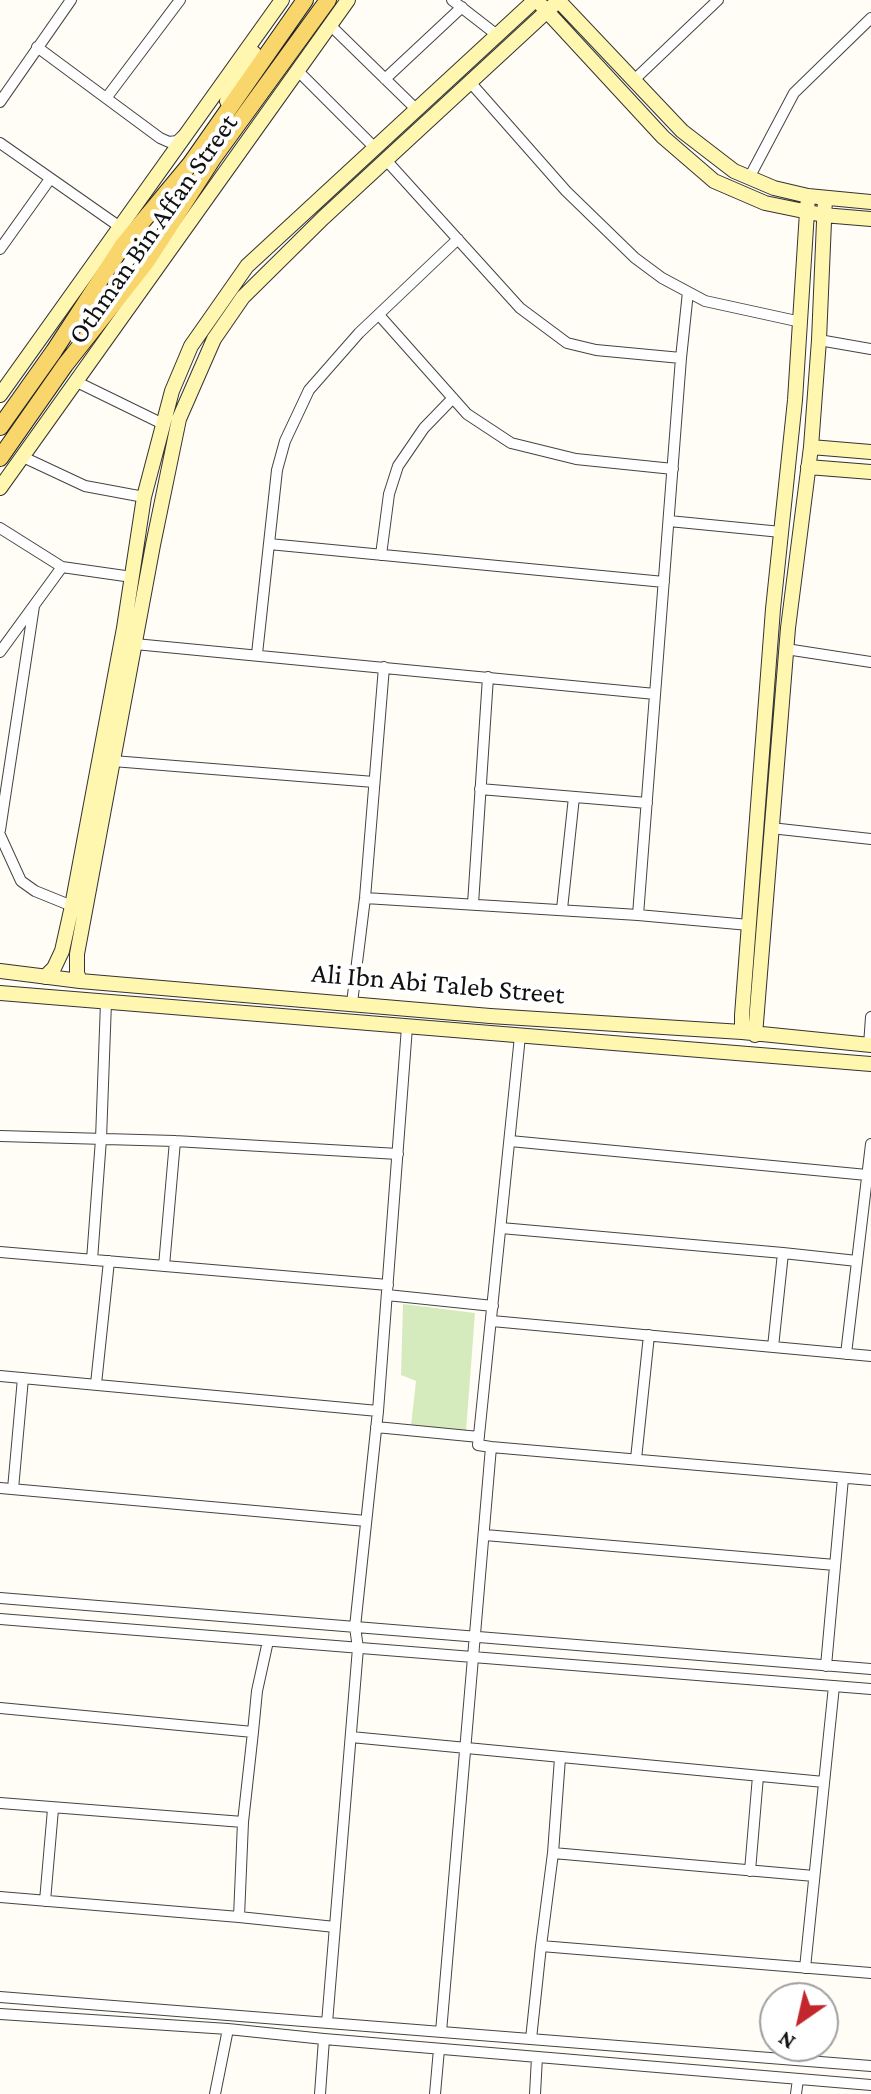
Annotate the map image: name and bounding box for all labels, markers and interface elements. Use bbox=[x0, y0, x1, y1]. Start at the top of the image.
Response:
street label: Othman Bin Affan Street bbox=[61, 108, 245, 350]
street label: Ali Ibn Abi Taleb Street bbox=[310, 956, 566, 1012]
north arrow bbox=[759, 1982, 839, 2062]
text: N bbox=[773, 2026, 800, 2055]

